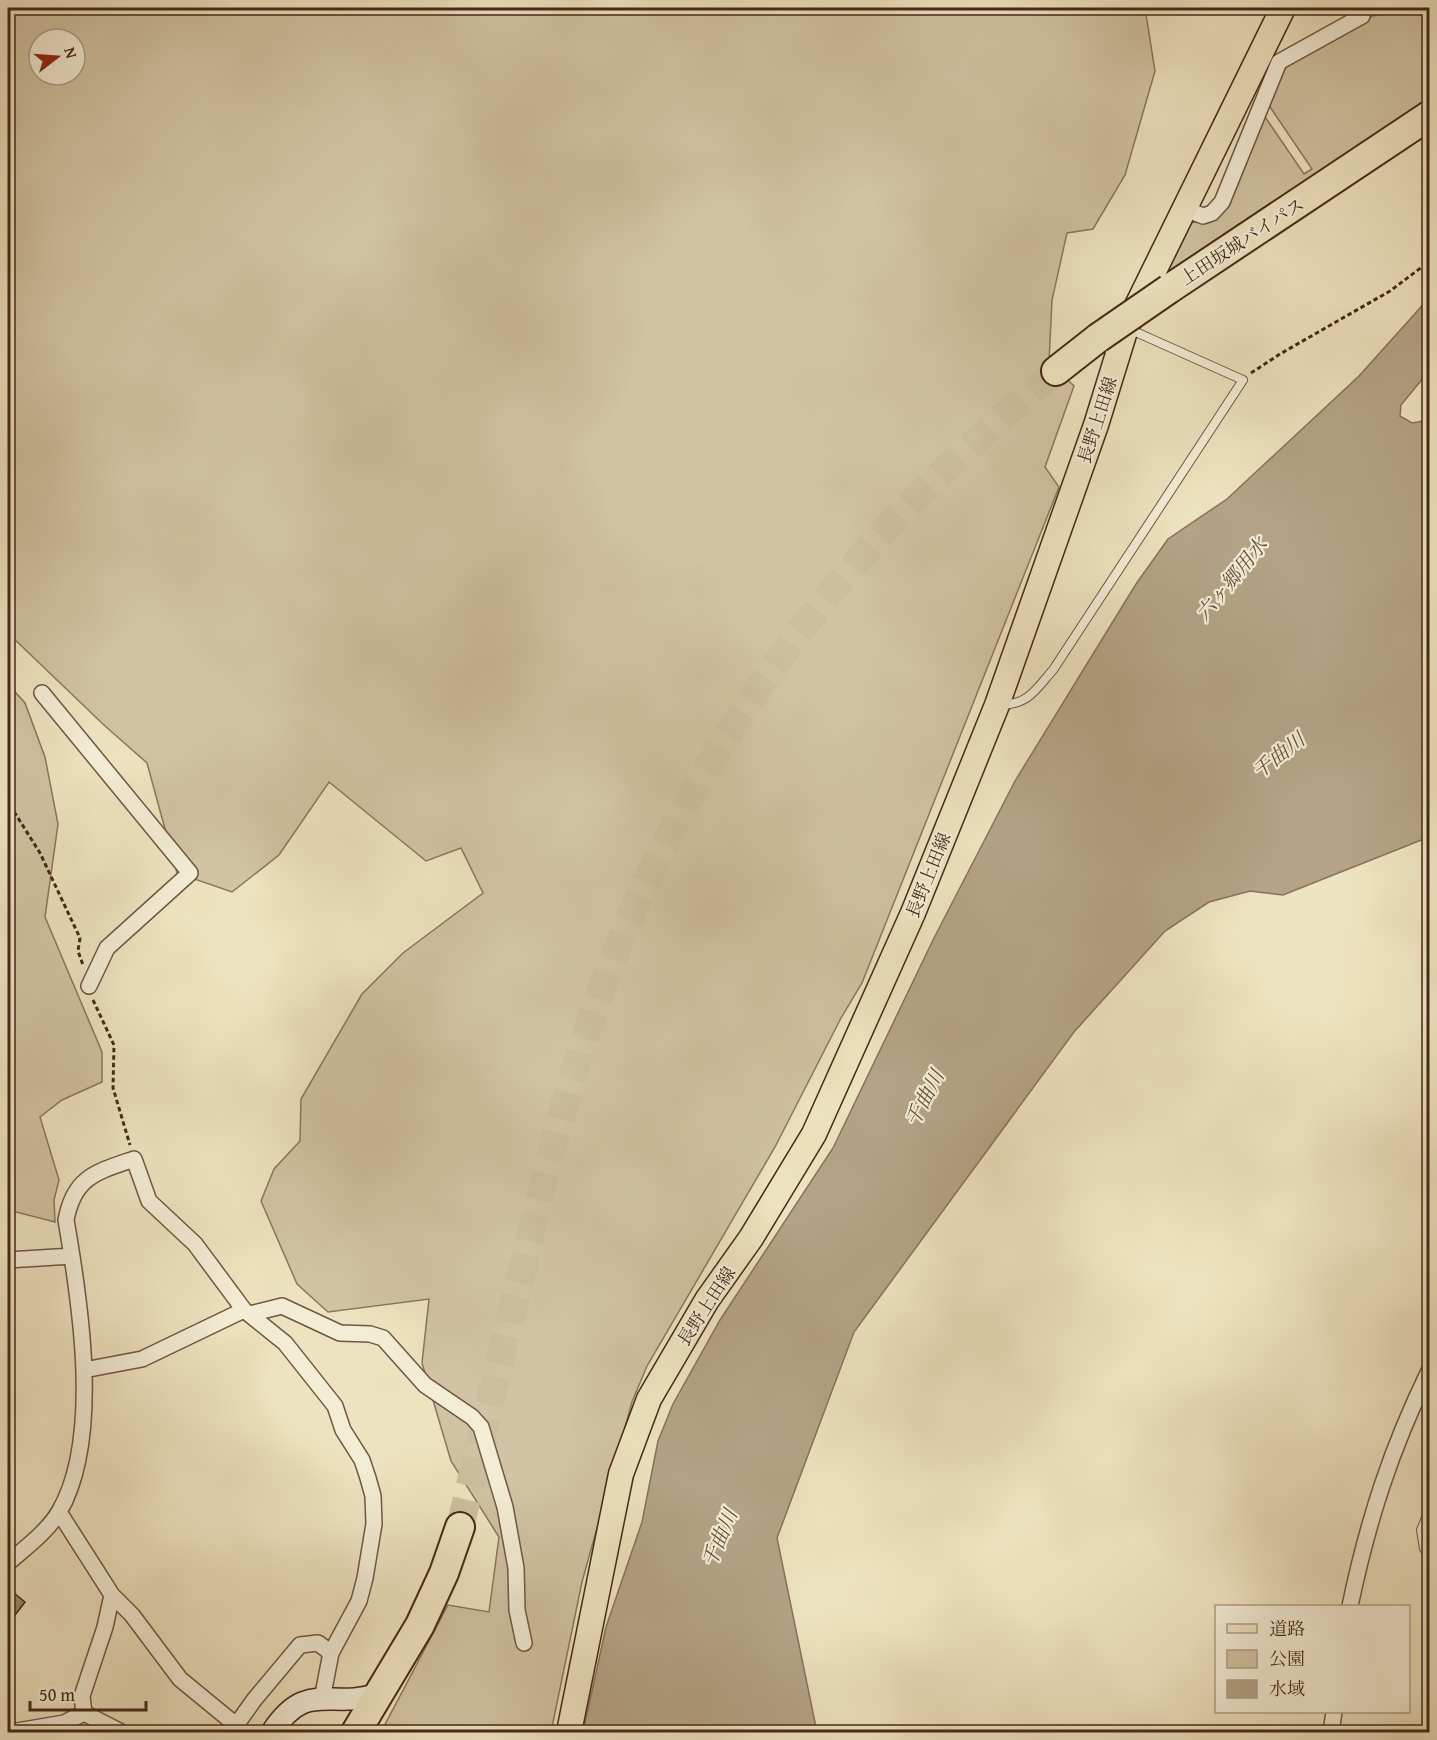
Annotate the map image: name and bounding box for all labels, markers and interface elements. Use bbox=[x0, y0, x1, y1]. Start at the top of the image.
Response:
north arrow bbox=[27, 27, 87, 87]
text: N bbox=[58, 44, 84, 62]
street label: 上田坂城バイパス bbox=[1174, 191, 1310, 291]
street label: 長野上田線 bbox=[1070, 373, 1124, 467]
water label: 六ヶ郷用水 bbox=[1188, 529, 1275, 627]
water label: 千曲川 bbox=[1245, 724, 1312, 785]
street label: 長野上田線 bbox=[899, 828, 957, 922]
water label: 千曲川 bbox=[897, 1063, 951, 1131]
street label: 長野上田線 bbox=[670, 1261, 742, 1351]
water label: 千曲川 bbox=[694, 1503, 745, 1571]
legend bbox=[1215, 1605, 1410, 1713]
text: 道路 bbox=[1269, 1615, 1305, 1642]
text: 公園 bbox=[1269, 1645, 1305, 1672]
scale bar bbox=[30, 1674, 146, 1712]
text: 水域 bbox=[1269, 1675, 1305, 1702]
text: 50 m bbox=[39, 1681, 75, 1708]

